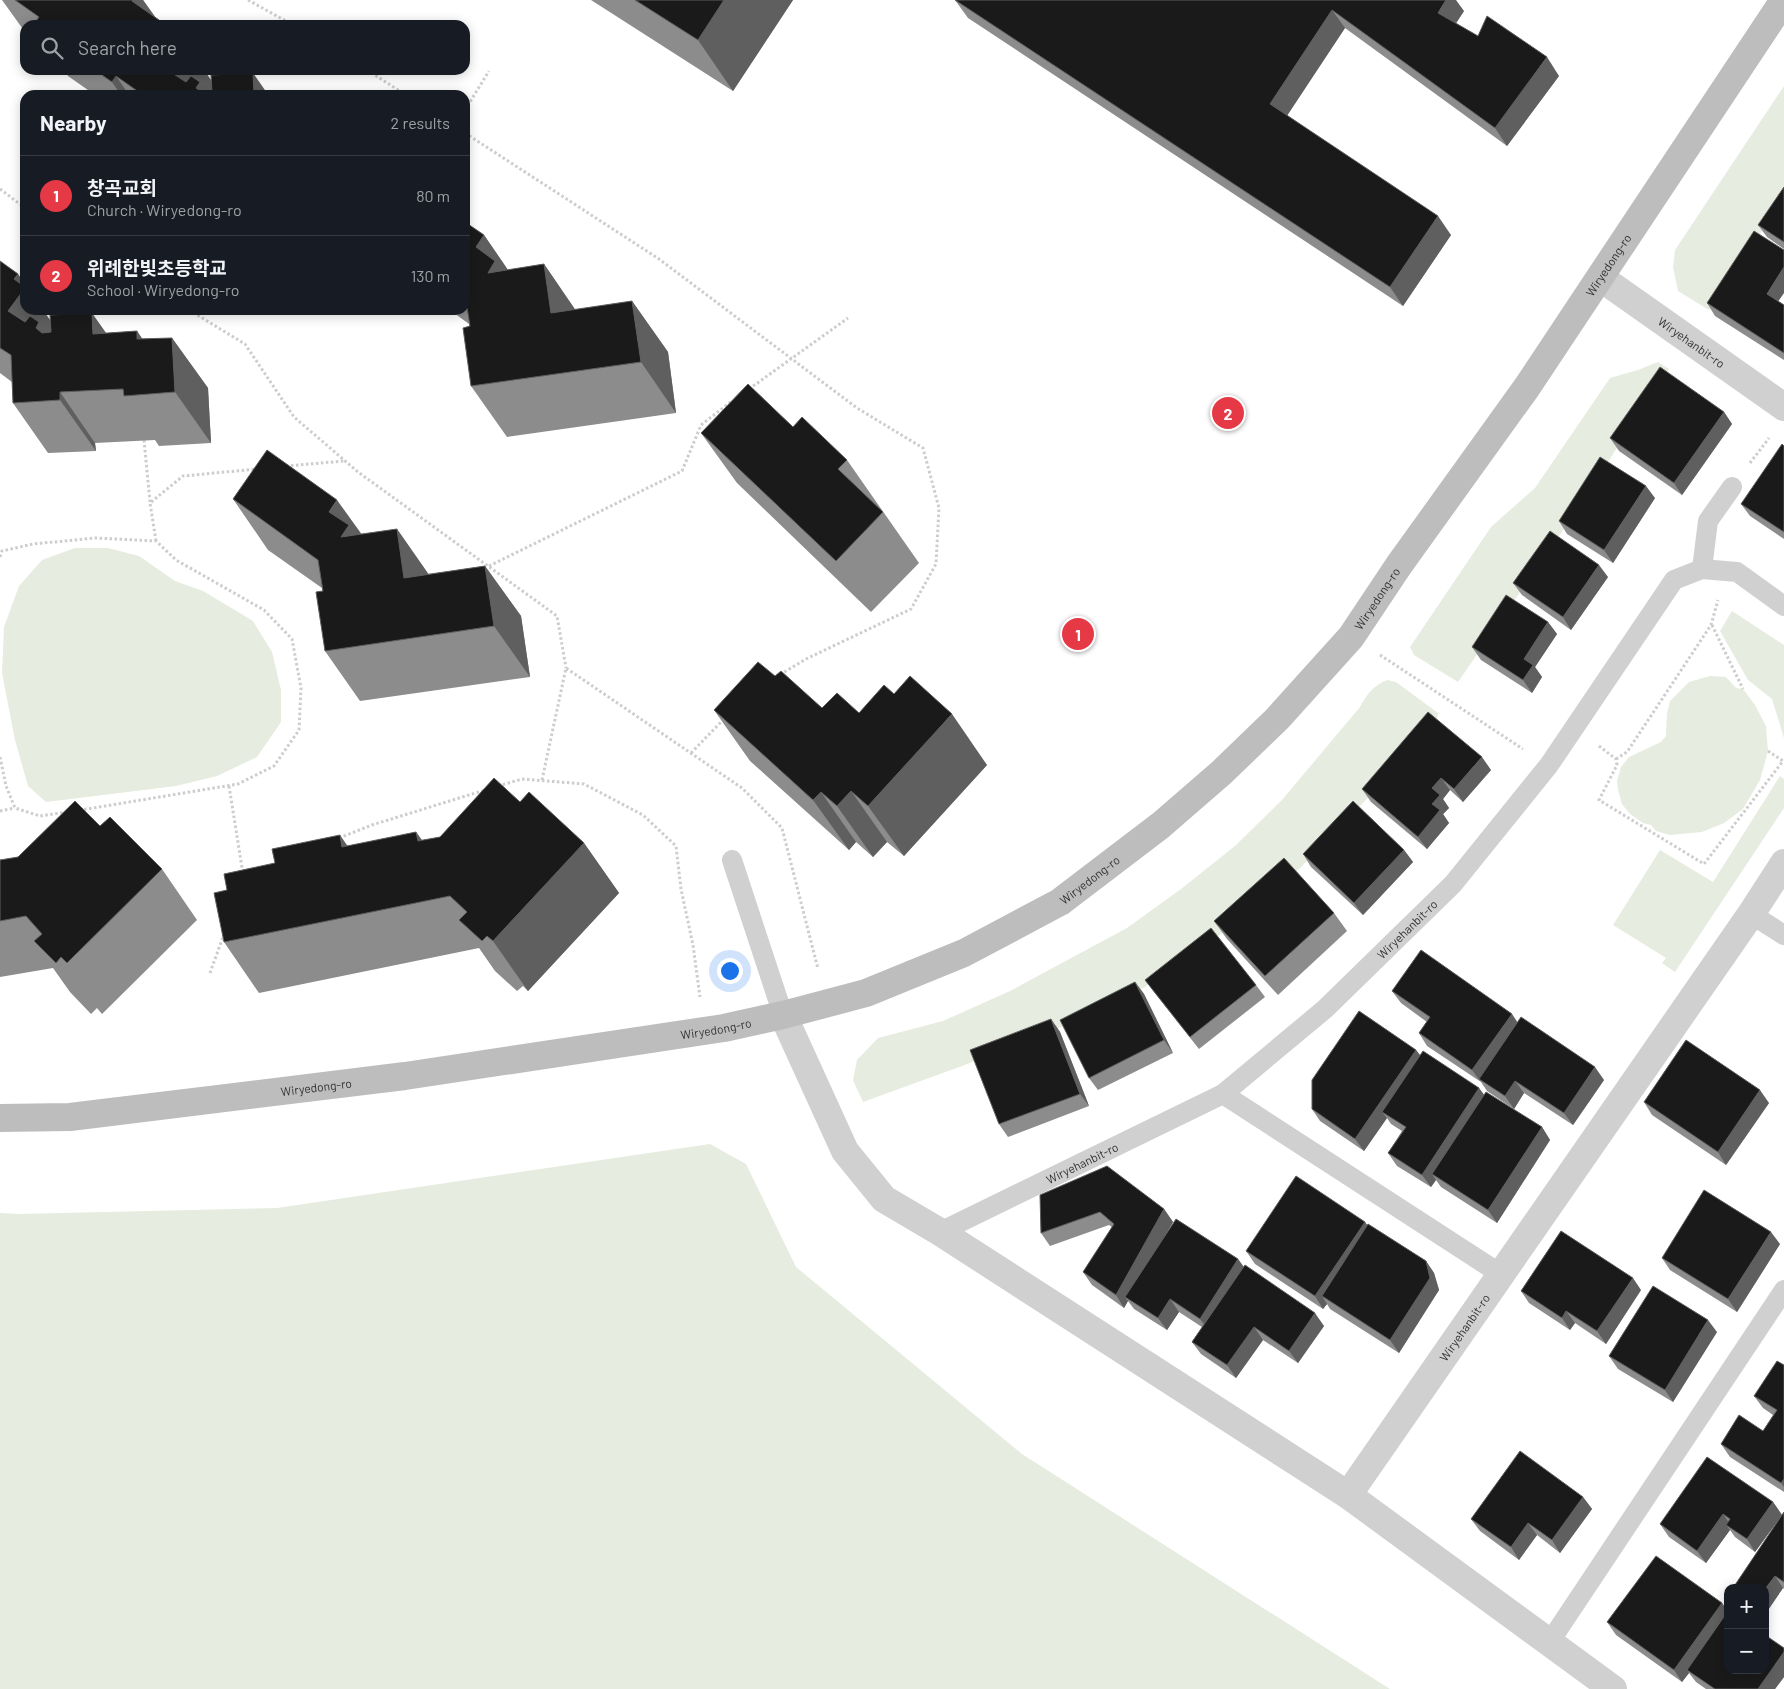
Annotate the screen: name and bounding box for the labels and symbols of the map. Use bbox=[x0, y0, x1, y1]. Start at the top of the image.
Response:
street label: Wiryedong-ro bbox=[1582, 231, 1634, 299]
street label: Wiryehanbit-ro bbox=[1656, 314, 1728, 370]
pin: 2 bbox=[1212, 394, 1244, 432]
street label: Wiryedong-ro bbox=[1351, 565, 1402, 632]
pin: 1 bbox=[1062, 615, 1094, 653]
street label: Wiryedong-ro bbox=[1057, 852, 1122, 907]
street label: Wiryehanbit-ro bbox=[1374, 897, 1440, 962]
your location bbox=[717, 958, 743, 984]
street label: Wiryedong-ro bbox=[680, 1015, 753, 1041]
street label: Wiryedong-ro bbox=[280, 1076, 353, 1098]
street label: Wiryehanbit-ro bbox=[1044, 1139, 1120, 1186]
street label: Wiryehanbit-ro bbox=[1436, 1291, 1492, 1364]

